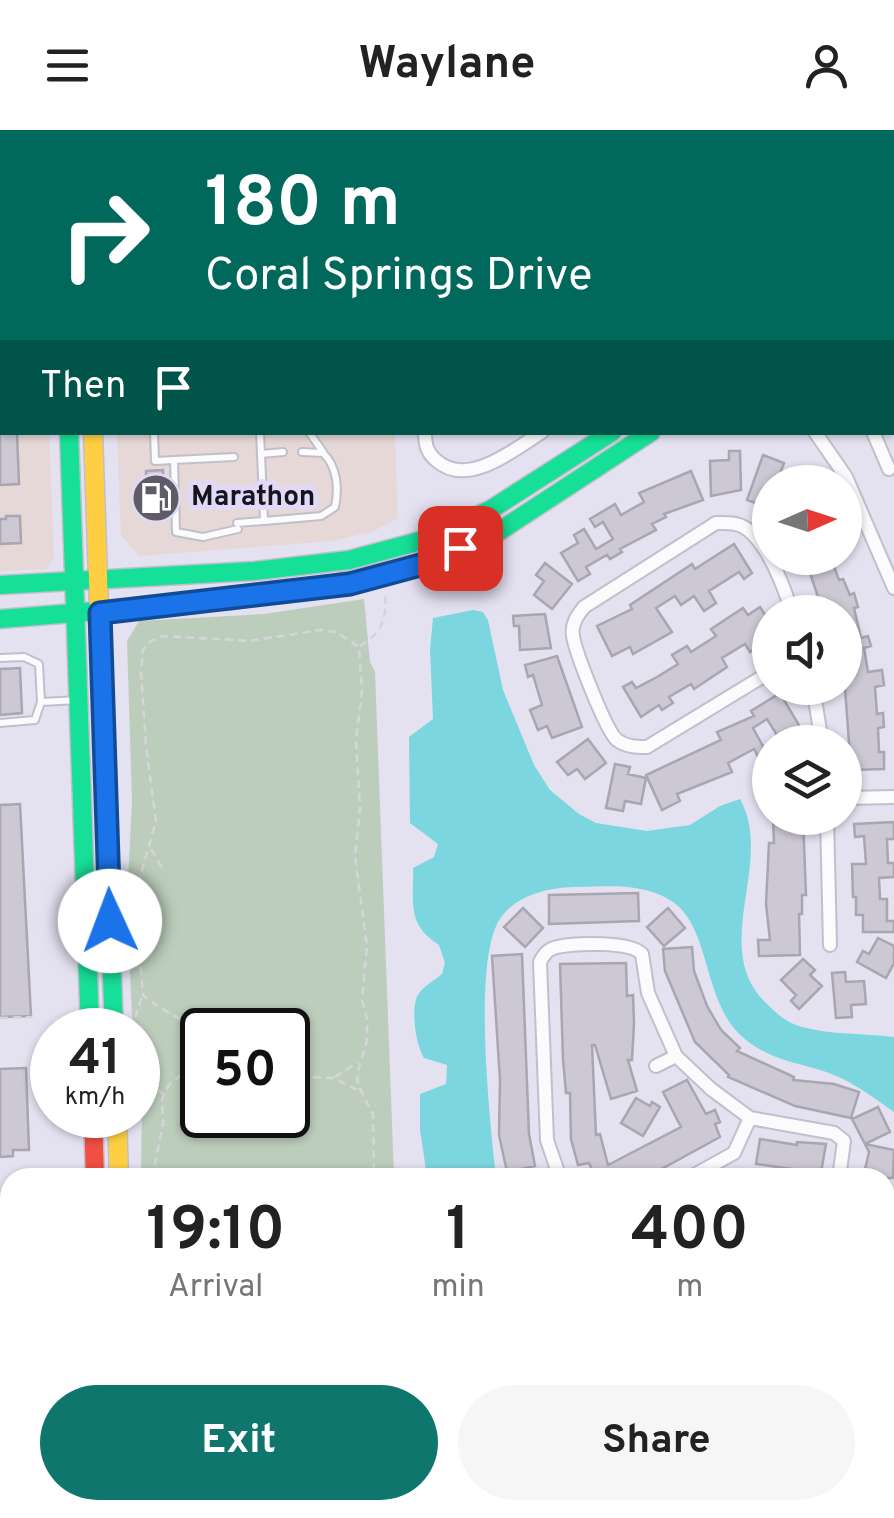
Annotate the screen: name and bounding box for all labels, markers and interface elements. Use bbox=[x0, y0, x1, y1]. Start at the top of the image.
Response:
text: Waylane bbox=[359, 37, 535, 94]
icon: menu bbox=[40, 38, 95, 93]
icon: person bbox=[799, 38, 854, 93]
text: 180 m bbox=[205, 162, 401, 251]
icon: right bbox=[40, 170, 170, 300]
text: Coral Springs Drive bbox=[205, 249, 592, 306]
icon: arrive bbox=[146, 360, 201, 415]
text: Then bbox=[40, 363, 126, 412]
north arrow bbox=[752, 465, 862, 575]
map controls bbox=[752, 465, 862, 835]
fuel station icon: Marathon bbox=[130, 472, 182, 524]
place label: Marathon bbox=[191, 480, 315, 516]
pin bbox=[418, 506, 503, 591]
icon: arrive bbox=[433, 521, 488, 576]
button: sound bbox=[752, 595, 862, 705]
button: layers bbox=[752, 725, 862, 835]
position arrow bbox=[58, 869, 162, 973]
speed limit sign: 50 bbox=[180, 1008, 310, 1138]
text: 41 bbox=[69, 1029, 121, 1092]
text: km/h bbox=[65, 1082, 125, 1114]
text: 19:10 bbox=[146, 1195, 285, 1271]
text: 1 bbox=[446, 1195, 470, 1271]
text: 400 bbox=[631, 1195, 749, 1271]
text: Arrival bbox=[168, 1268, 263, 1308]
text: min bbox=[431, 1268, 485, 1308]
text: m bbox=[676, 1268, 703, 1308]
button: Exit bbox=[40, 1385, 438, 1500]
button: Share bbox=[458, 1385, 855, 1500]

